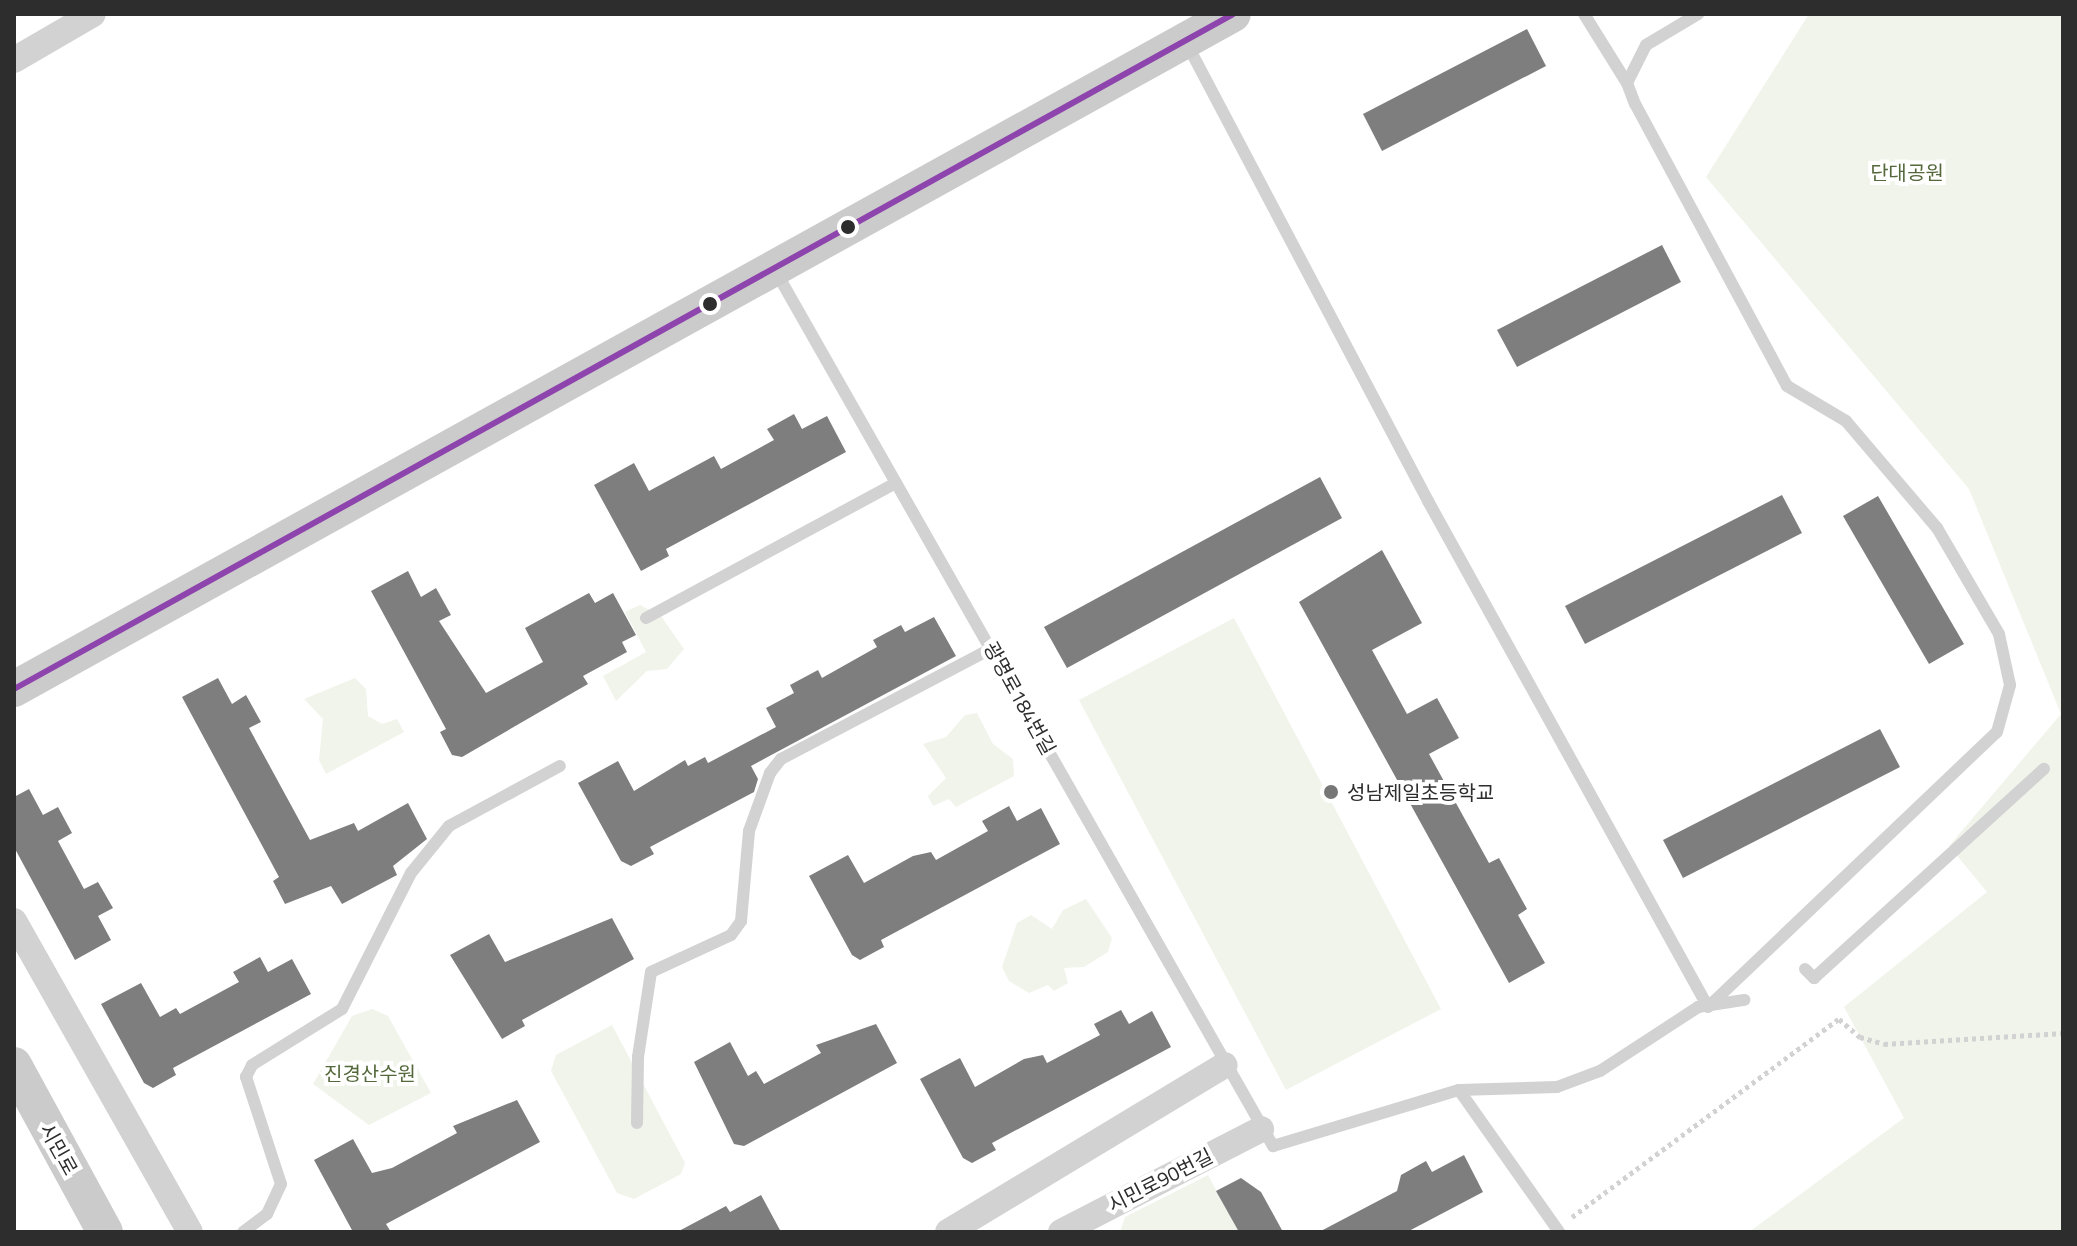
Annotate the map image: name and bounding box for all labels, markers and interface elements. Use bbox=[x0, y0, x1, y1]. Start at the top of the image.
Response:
park label: 단대공원 bbox=[1870, 160, 1944, 184]
unlabelled marker bbox=[840, 219, 856, 235]
unlabelled marker bbox=[702, 296, 718, 312]
street label: 광명로184번길 bbox=[979, 637, 1061, 759]
place label: 성남제일초등학교 bbox=[1347, 780, 1494, 804]
marker: 성남제일초등학교 bbox=[1322, 783, 1340, 801]
park label: 진경산수원 bbox=[324, 1061, 416, 1085]
street label: 시민로 bbox=[35, 1119, 83, 1179]
street label: 시민로90번길 bbox=[1104, 1143, 1216, 1217]

